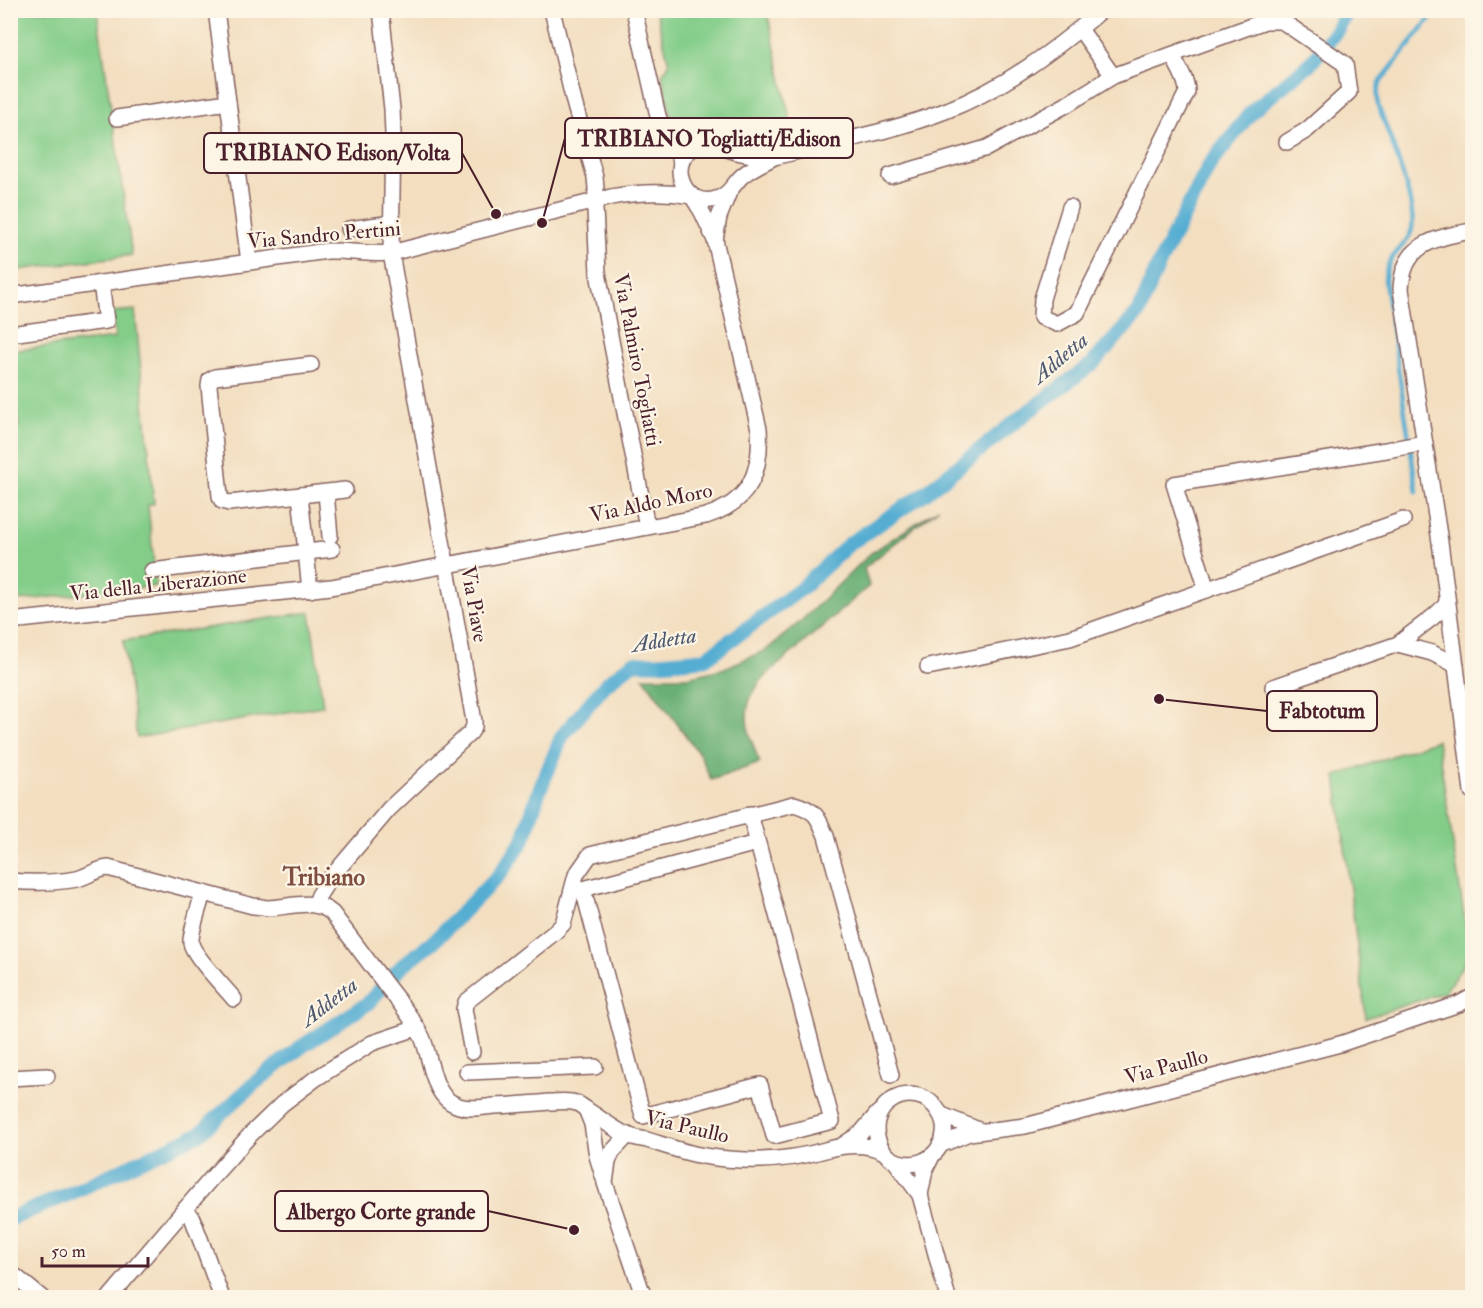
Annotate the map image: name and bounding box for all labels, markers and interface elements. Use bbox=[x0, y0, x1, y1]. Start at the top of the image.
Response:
callout: TRIBIANO Togliatti/Edison bbox=[565, 118, 853, 158]
text: TRIBIANO Togliatti/Edison bbox=[576, 125, 841, 154]
callout: TRIBIANO Edison/Volta bbox=[204, 133, 462, 173]
text: TRIBIANO Edison/Volta bbox=[215, 139, 451, 167]
street label: Via Sandro Pertini bbox=[246, 215, 402, 255]
street label: Via Palmiro Togliatti bbox=[607, 271, 667, 449]
water label: Addetta bbox=[1025, 326, 1094, 391]
street label: Via Aldo Moro bbox=[587, 477, 715, 529]
street label: Via della Liberazione bbox=[68, 562, 248, 608]
street label: Via Piave bbox=[454, 564, 494, 645]
water label: Addetta bbox=[628, 621, 698, 659]
callout: Fabtotum bbox=[1267, 691, 1377, 731]
text: Fabtotum bbox=[1279, 697, 1366, 725]
district label: Tribiano bbox=[282, 862, 366, 893]
water label: Addetta bbox=[293, 971, 363, 1034]
street label: Via Paullo bbox=[1121, 1043, 1211, 1091]
street label: Via Paullo bbox=[642, 1104, 732, 1150]
callout: Albergo Corte grande bbox=[275, 1191, 488, 1231]
text: Albergo Corte grande bbox=[286, 1198, 476, 1227]
scale bar bbox=[42, 1230, 148, 1268]
text: 50 m bbox=[51, 1240, 86, 1263]

